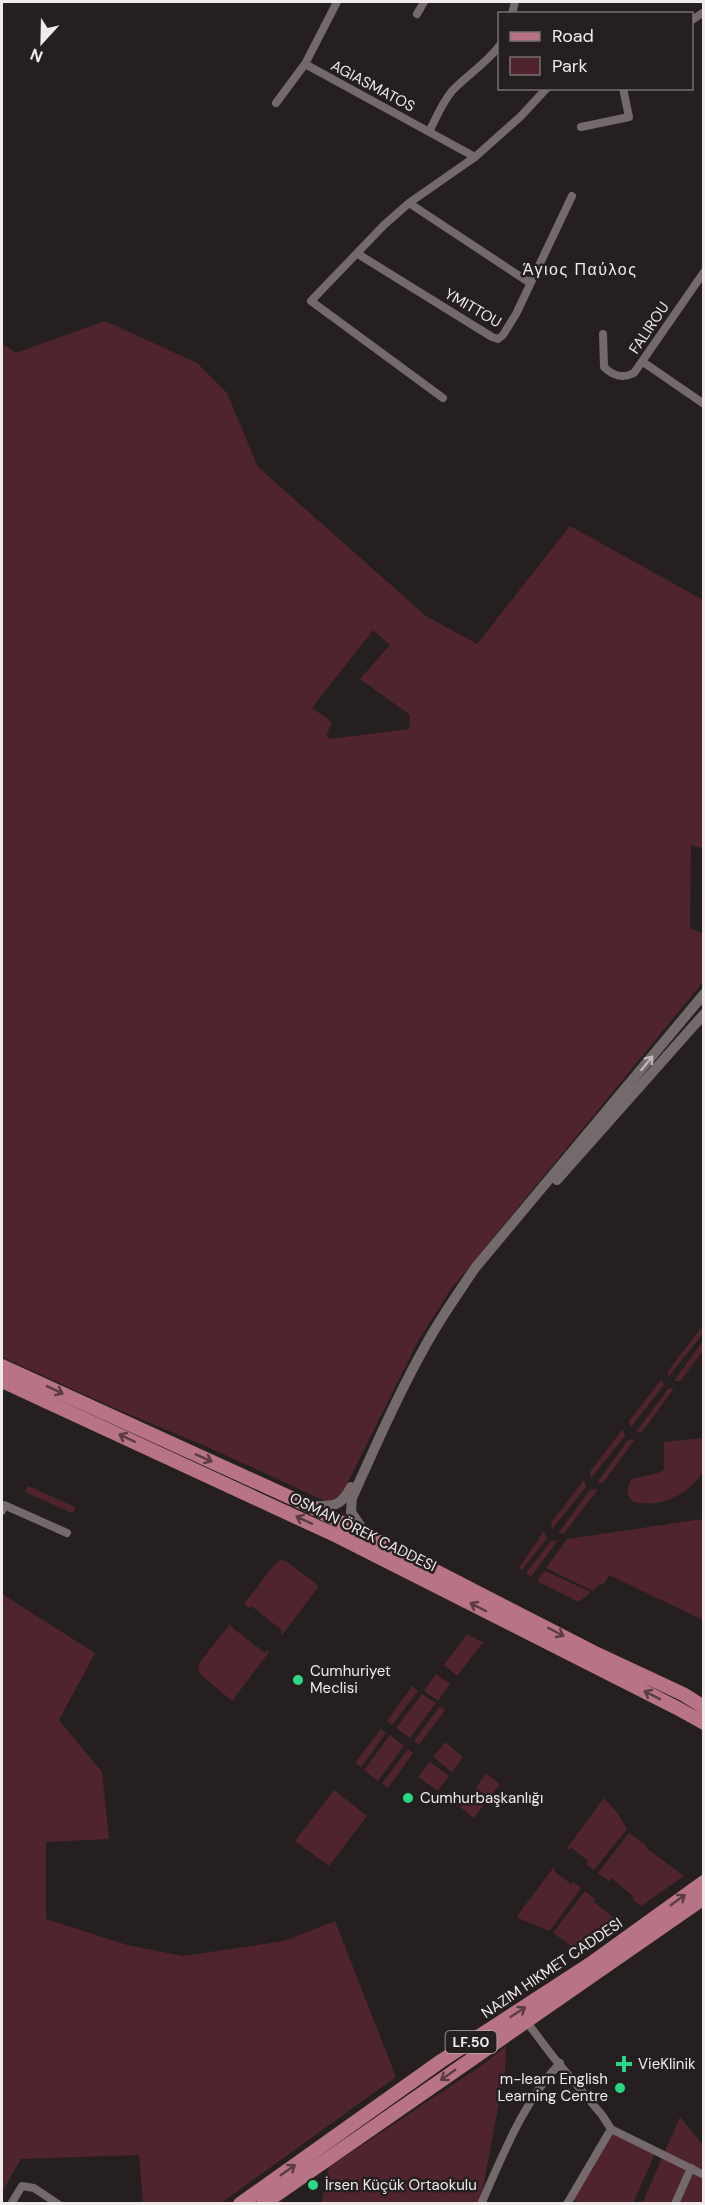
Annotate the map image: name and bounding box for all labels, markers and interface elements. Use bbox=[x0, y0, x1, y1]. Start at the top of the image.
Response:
north arrow bbox=[12, 12, 72, 72]
legend bbox=[498, 12, 693, 90]
text: Road bbox=[552, 24, 594, 48]
text: N bbox=[27, 44, 46, 67]
text: Park bbox=[552, 54, 588, 78]
street label: AGIASMATOS bbox=[327, 55, 419, 117]
district label: Άγιος Παύλος bbox=[523, 259, 637, 280]
street label: YMITTOU bbox=[441, 284, 505, 332]
street label: FALIROU bbox=[624, 298, 674, 358]
one-way arrow bbox=[640, 1055, 653, 1071]
one-way arrow bbox=[45, 1385, 63, 1397]
one-way arrow bbox=[118, 1432, 136, 1444]
one-way arrow bbox=[195, 1453, 213, 1465]
street label: OSMAN ÖREK CADDESI bbox=[286, 1488, 440, 1576]
one-way arrow bbox=[295, 1514, 313, 1526]
one-way arrow bbox=[469, 1601, 487, 1613]
one-way arrow bbox=[547, 1626, 564, 1638]
place label: Cumhuriyet Meclisi bbox=[310, 1661, 391, 1698]
marker: Cumhuriyet Meclisi bbox=[291, 1673, 305, 1687]
one-way arrow bbox=[644, 1689, 662, 1700]
place label: Cumhurbaşkanlığı bbox=[420, 1788, 543, 1808]
marker: Cumhurbaşkanlığı bbox=[401, 1791, 415, 1805]
one-way arrow bbox=[669, 1894, 685, 1906]
street label: NAZIM HIKMET CADDESI bbox=[477, 1913, 627, 2023]
one-way arrow bbox=[509, 2005, 526, 2017]
road number: LF.50 bbox=[446, 2031, 496, 2053]
place label: VieKlinik bbox=[638, 2054, 696, 2074]
marker: VieKlinik bbox=[615, 2055, 633, 2073]
one-way arrow bbox=[440, 2069, 457, 2081]
place label: m-learn English Learning Centre bbox=[497, 2069, 608, 2106]
marker: m-learn English Learning Centre bbox=[613, 2081, 627, 2095]
one-way arrow bbox=[280, 2163, 296, 2176]
place label: İrsen Küçük Ortaokulu bbox=[325, 2175, 477, 2195]
marker: İrsen Küçük Ortaokulu bbox=[306, 2178, 320, 2192]

